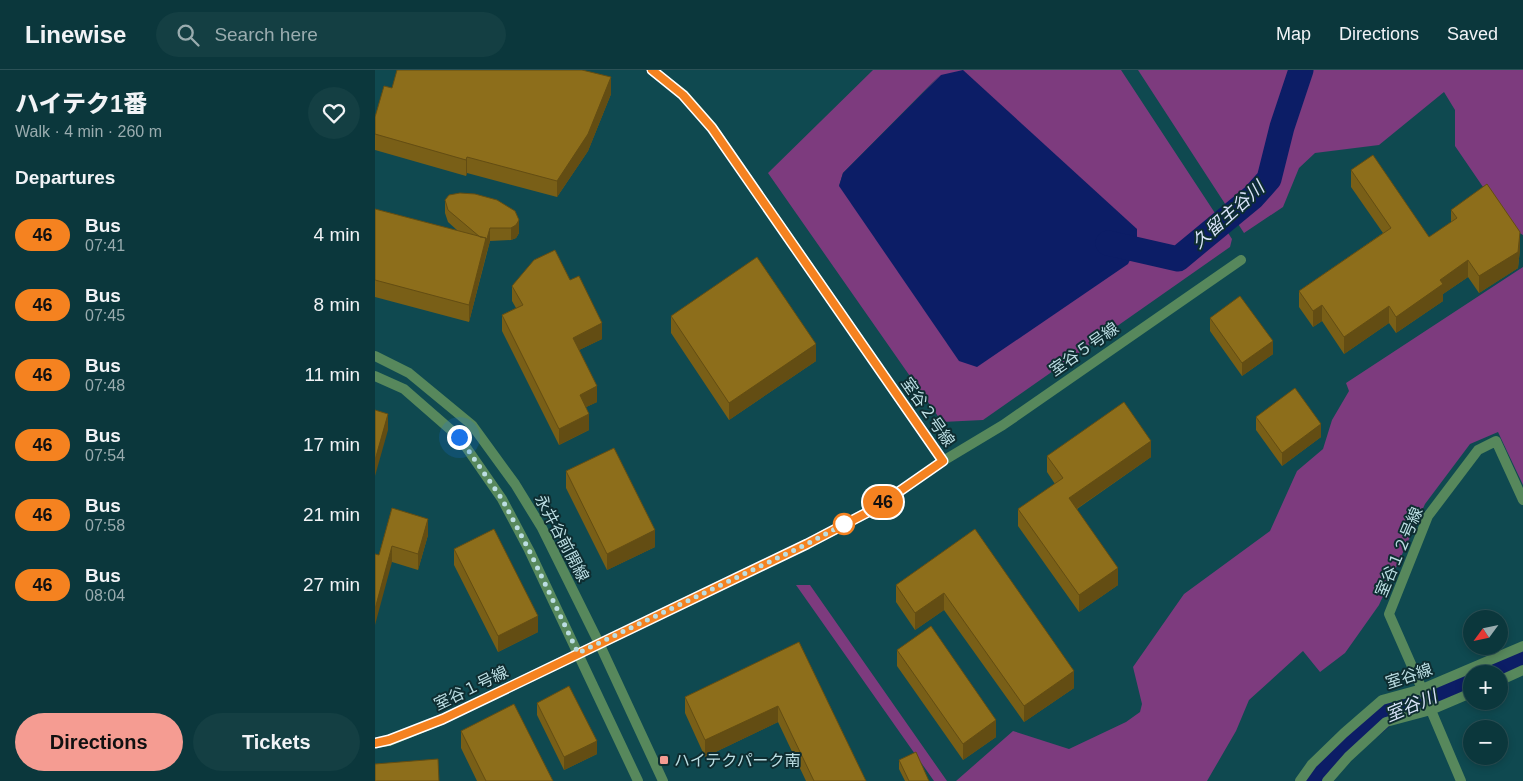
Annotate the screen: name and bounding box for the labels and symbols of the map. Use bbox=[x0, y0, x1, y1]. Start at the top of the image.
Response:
water label: 久留主谷川 bbox=[1188, 176, 1270, 253]
street label: 室谷５号線 bbox=[1046, 319, 1122, 379]
street label: 室谷２号線 bbox=[898, 374, 958, 450]
your location bbox=[447, 425, 472, 450]
line badge: 46 bbox=[861, 486, 905, 518]
street label: 永井谷前開線 bbox=[532, 492, 592, 584]
street label: 室谷１２号線 bbox=[1372, 504, 1426, 600]
unlabelled marker bbox=[833, 513, 855, 535]
north arrow bbox=[1463, 610, 1507, 655]
street label: 室谷線 bbox=[1384, 660, 1434, 692]
street label: 室谷１号線 bbox=[431, 663, 511, 713]
water label: 室谷川 bbox=[1382, 685, 1442, 726]
place label: ハイテクパーク南 bbox=[674, 752, 801, 769]
marker: ハイテクパーク南 bbox=[658, 754, 670, 766]

